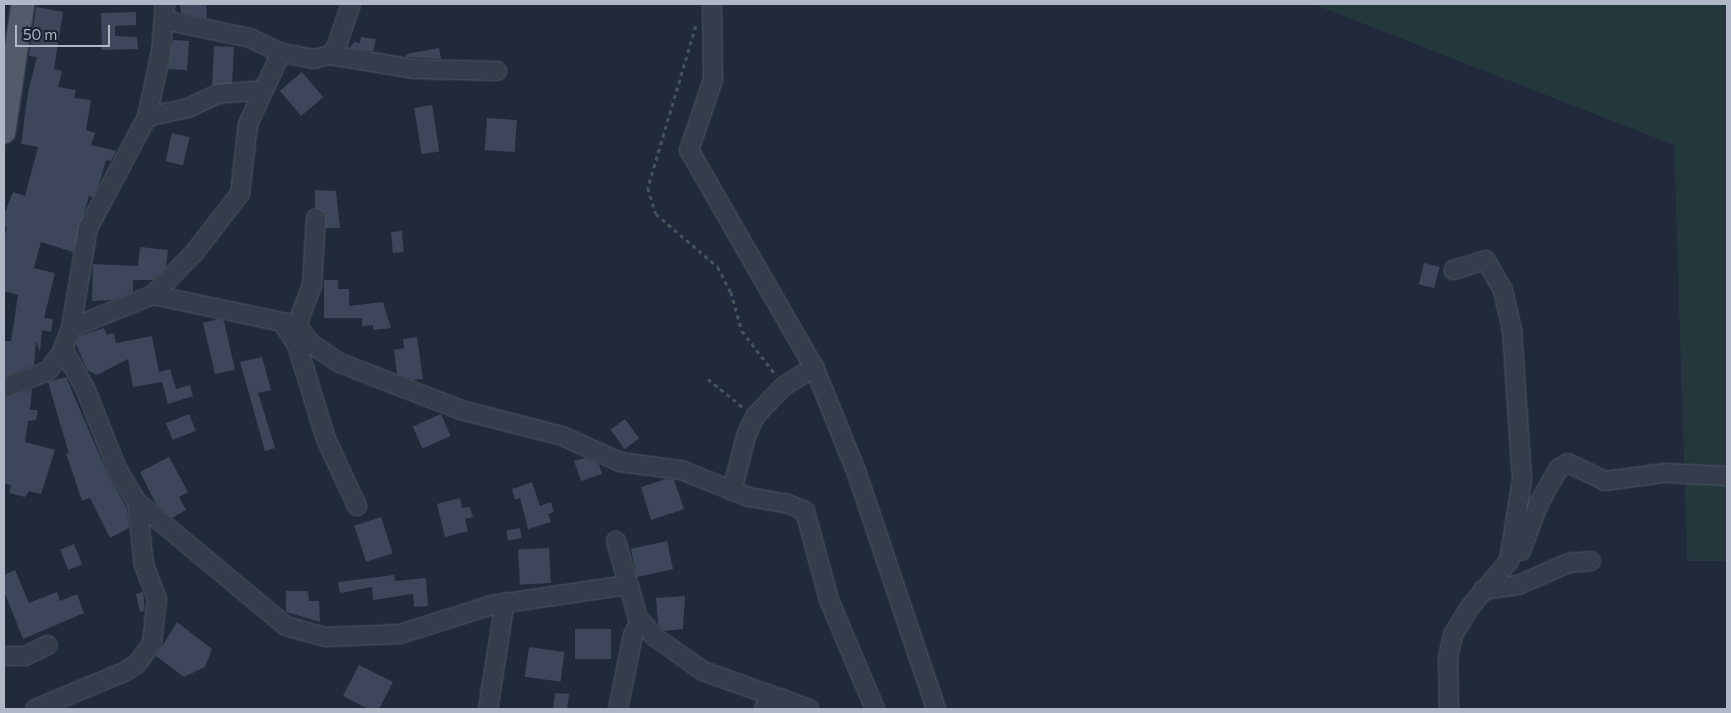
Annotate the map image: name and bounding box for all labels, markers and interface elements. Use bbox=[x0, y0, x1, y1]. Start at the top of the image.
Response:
scale bar bbox=[18, 15, 112, 47]
text: 50 m bbox=[23, 25, 57, 43]

